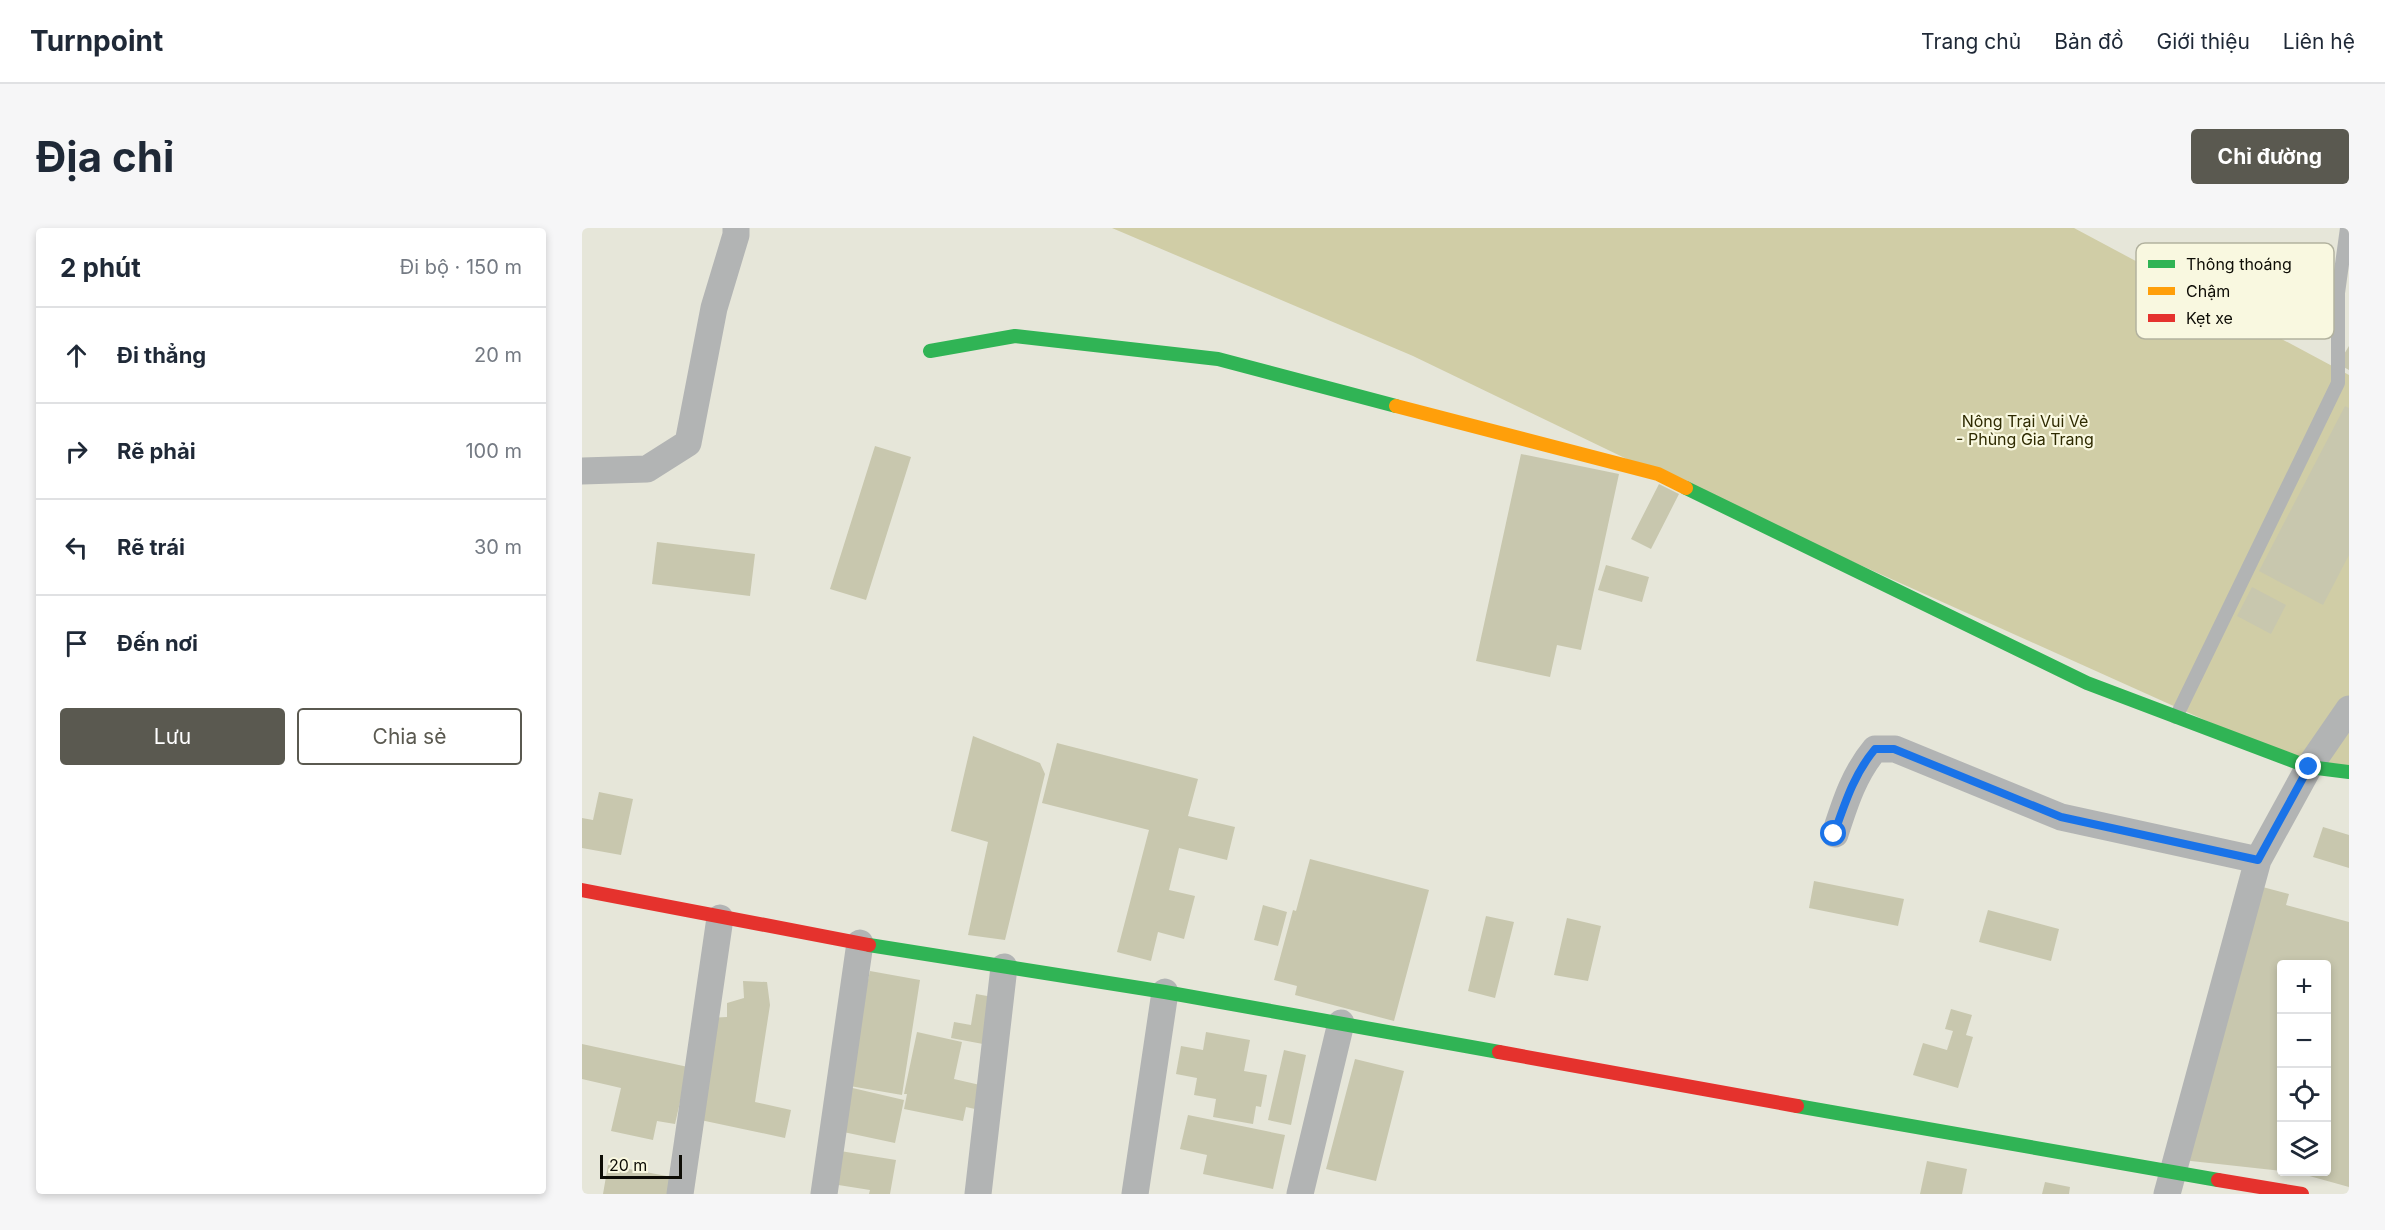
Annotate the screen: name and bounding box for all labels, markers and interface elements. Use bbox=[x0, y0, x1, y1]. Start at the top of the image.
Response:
text: Turnpoint bbox=[30, 24, 163, 58]
text: Trang chủ bbox=[1921, 29, 2021, 54]
text: Bản đồ bbox=[2054, 29, 2124, 54]
text: Giới thiệu bbox=[2157, 29, 2250, 54]
text: Liên hệ bbox=[2283, 29, 2355, 54]
button: Chỉ đường bbox=[2191, 129, 2349, 184]
text: Địa chỉ bbox=[36, 131, 174, 182]
legend bbox=[2136, 243, 2334, 339]
text: 2 phút bbox=[60, 252, 141, 283]
text: Thông thoáng bbox=[2186, 254, 2292, 274]
text: Đi bộ · 150 m bbox=[400, 255, 522, 279]
text: Chậm bbox=[2186, 281, 2230, 301]
text: Kẹt xe bbox=[2186, 308, 2233, 328]
icon: ahead bbox=[60, 339, 93, 372]
text: Đi thẳng bbox=[117, 342, 206, 368]
text: 20 m bbox=[474, 343, 522, 367]
park label: Nông Trại Vui Vẻ - Phùng Gia Trang bbox=[1956, 411, 2094, 449]
icon: right bbox=[60, 435, 93, 468]
text: Rẽ phải bbox=[117, 438, 196, 464]
text: 100 m bbox=[465, 439, 522, 463]
icon: left bbox=[60, 531, 93, 564]
text: Rẽ trái bbox=[117, 534, 185, 560]
text: 30 m bbox=[474, 535, 522, 559]
icon: arrive bbox=[60, 627, 93, 660]
text: Đến nơi bbox=[117, 630, 198, 656]
button: Lưu bbox=[60, 708, 285, 765]
button: Chia sẻ bbox=[297, 708, 522, 765]
route end bbox=[2295, 753, 2321, 779]
route start bbox=[1820, 820, 1846, 846]
map controls bbox=[2277, 960, 2331, 1176]
button: + bbox=[2277, 960, 2331, 1014]
button: − bbox=[2277, 1014, 2331, 1068]
button: locate bbox=[2277, 1068, 2331, 1122]
button: layers bbox=[2277, 1122, 2331, 1176]
scale bar bbox=[600, 1152, 682, 1180]
text: 20 m bbox=[609, 1155, 647, 1175]

